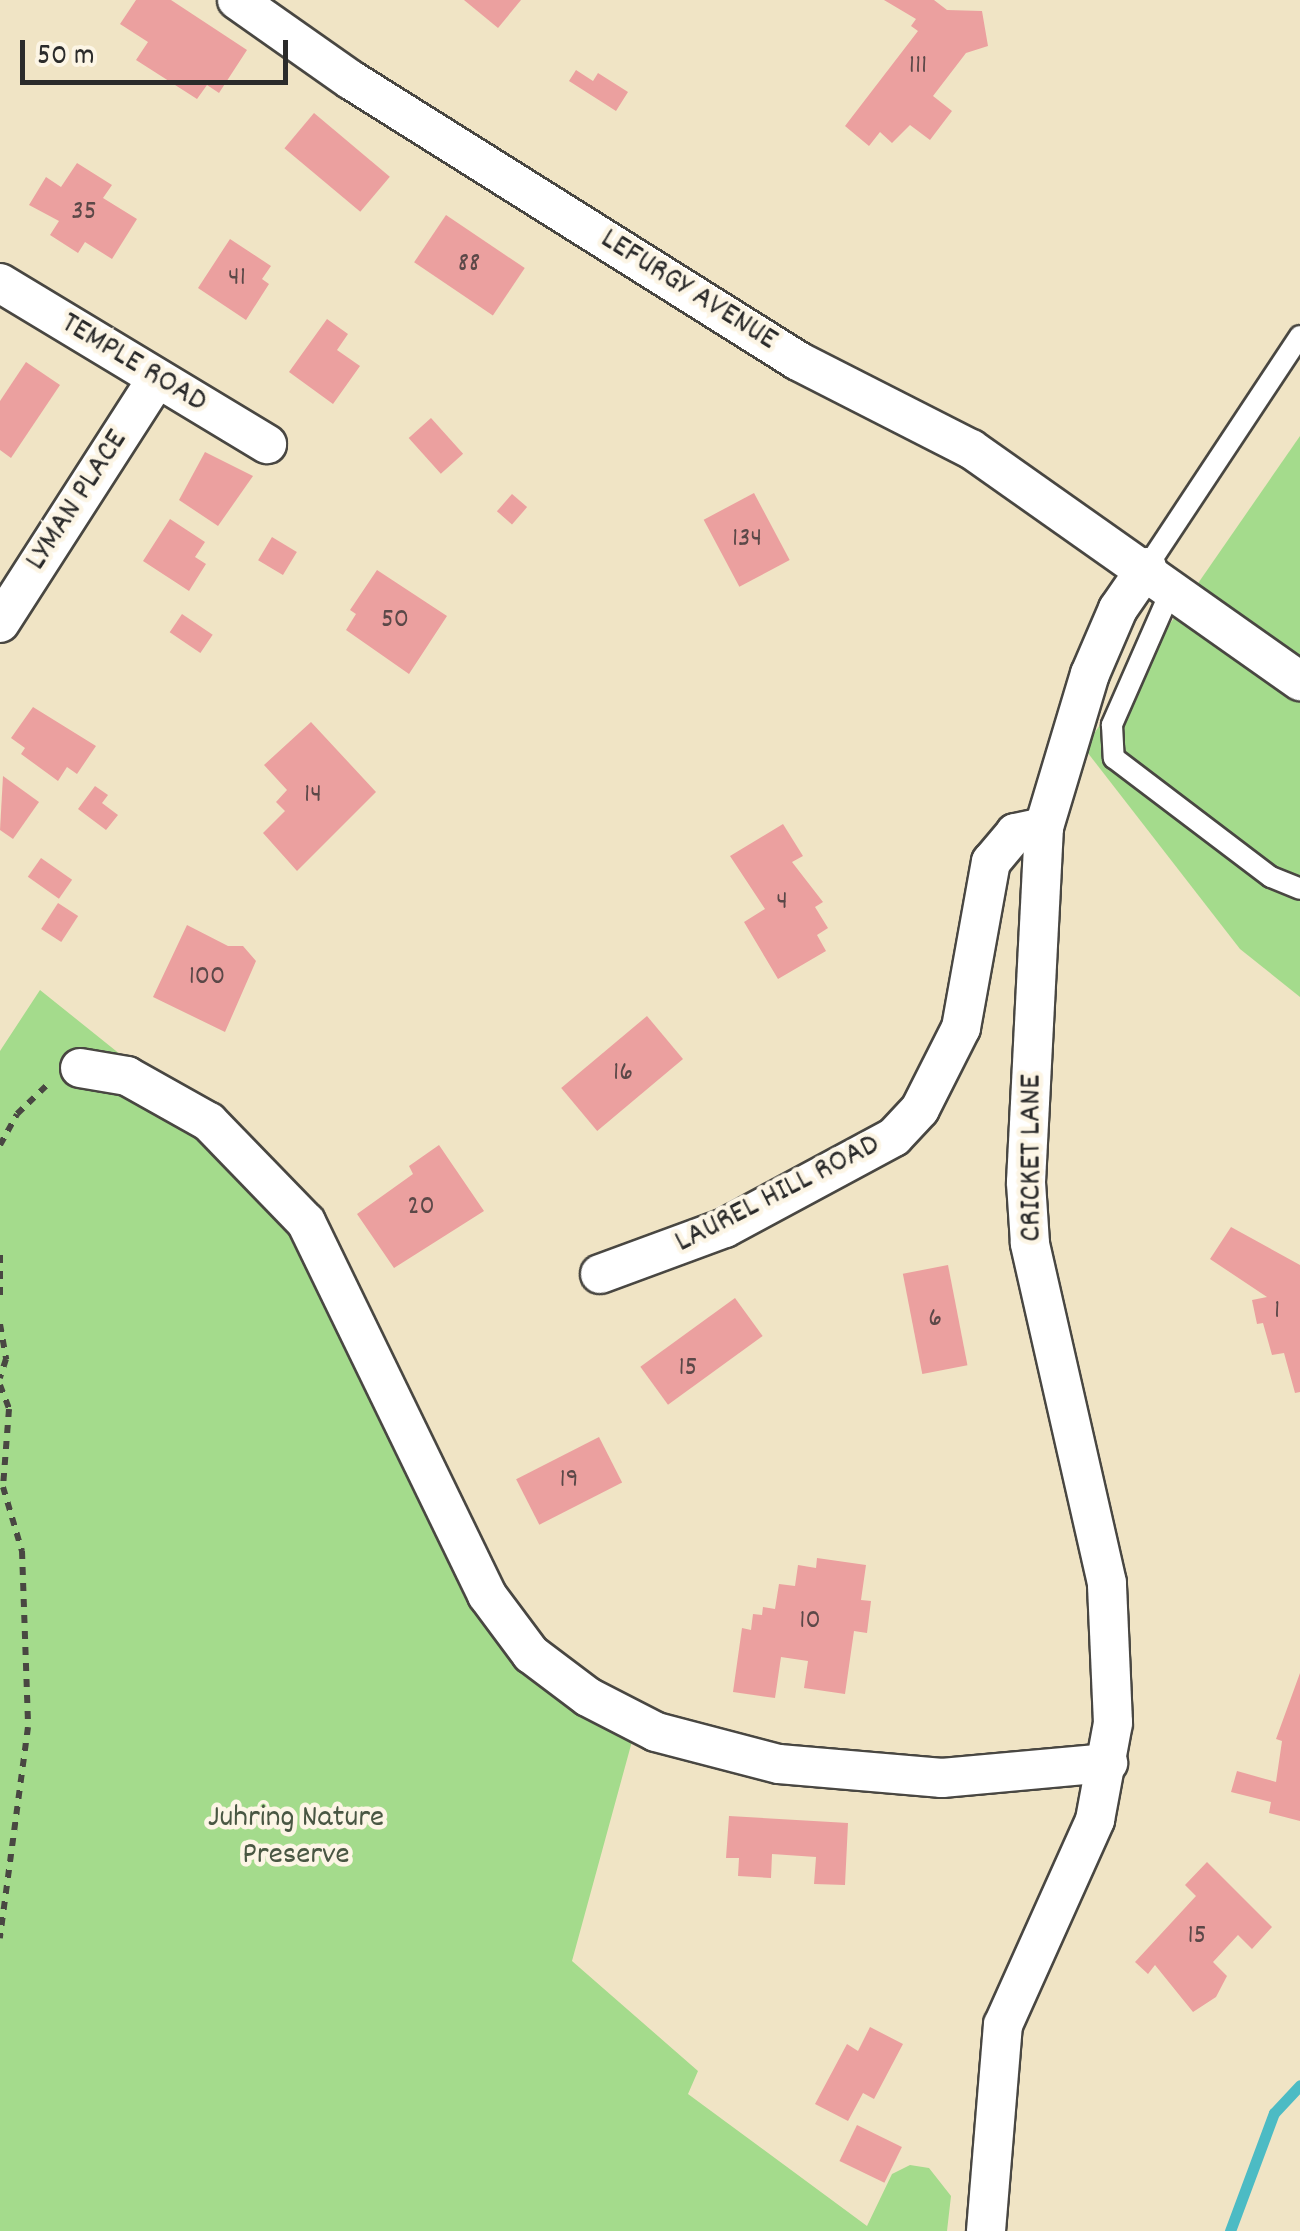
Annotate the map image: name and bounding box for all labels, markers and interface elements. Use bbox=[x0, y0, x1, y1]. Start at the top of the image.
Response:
scale bar bbox=[25, 20, 292, 82]
text: 50 m bbox=[37, 36, 95, 79]
house number: 111 bbox=[909, 50, 927, 84]
house number: 35 bbox=[71, 196, 97, 230]
street label: LEFURGY AVENUE bbox=[592, 221, 784, 361]
house number: 88 bbox=[458, 248, 480, 282]
house number: 41 bbox=[228, 262, 246, 296]
street label: TEMPLE ROAD bbox=[53, 305, 213, 423]
street label: LYMAN PLACE bbox=[18, 424, 138, 578]
house number: 134 bbox=[732, 523, 762, 557]
house number: 50 bbox=[381, 604, 409, 638]
house number: 14 bbox=[304, 779, 322, 813]
house number: 4 bbox=[776, 886, 788, 920]
house number: 100 bbox=[189, 961, 225, 995]
house number: 16 bbox=[613, 1057, 633, 1091]
street label: CRICKET LANE bbox=[1014, 1074, 1052, 1242]
street label: LAUREL HILL ROAD bbox=[669, 1127, 887, 1263]
house number: 20 bbox=[407, 1191, 435, 1225]
house number: 1 bbox=[1274, 1295, 1280, 1329]
house number: 6 bbox=[928, 1303, 942, 1337]
house number: 15 bbox=[678, 1352, 698, 1386]
house number: 19 bbox=[560, 1464, 578, 1498]
house number: 10 bbox=[799, 1605, 821, 1639]
park label: Juhring Nature Preserve bbox=[208, 1801, 384, 1876]
house number: 15 bbox=[1187, 1920, 1207, 1954]

